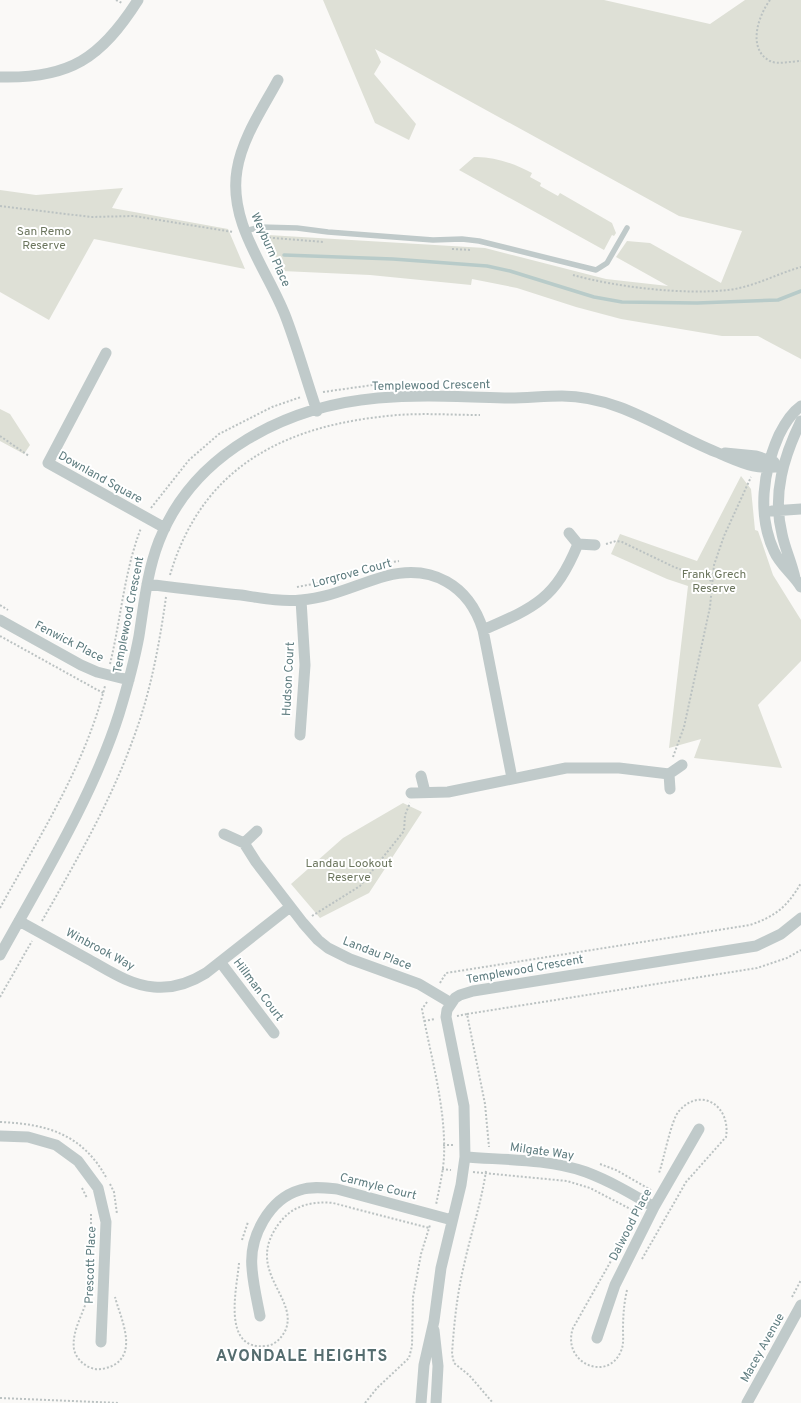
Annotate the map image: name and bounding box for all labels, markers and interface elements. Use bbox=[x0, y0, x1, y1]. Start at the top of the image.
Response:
street label: Weyburn Place bbox=[246, 210, 294, 290]
park label: San Remo Reserve bbox=[17, 224, 72, 254]
street label: Templewood Crescent bbox=[372, 377, 490, 395]
street label: Downland Square bbox=[55, 448, 145, 508]
street label: Templewood Crescent bbox=[110, 555, 148, 675]
street label: Lorgrove Court bbox=[310, 556, 394, 592]
park label: Frank Grech Reserve bbox=[682, 567, 746, 597]
street label: Fenwick Place bbox=[32, 618, 106, 666]
street label: Hudson Court bbox=[279, 641, 299, 717]
park label: Landau Lookout Reserve bbox=[305, 856, 393, 886]
street label: Winbrook Way bbox=[63, 925, 137, 975]
street label: Landau Place bbox=[340, 934, 414, 974]
street label: Templewood Crescent bbox=[465, 952, 585, 988]
street label: Hillman Court bbox=[229, 955, 287, 1025]
street label: Milgate Way bbox=[509, 1140, 575, 1164]
street label: Carmyle Court bbox=[338, 1170, 418, 1204]
street label: Dalwood Place bbox=[606, 1186, 656, 1264]
street label: Prescott Place bbox=[82, 1226, 100, 1304]
street label: Macey Avenue bbox=[737, 1310, 789, 1386]
district label: AVONDALE HEIGHTS bbox=[216, 1347, 388, 1367]

